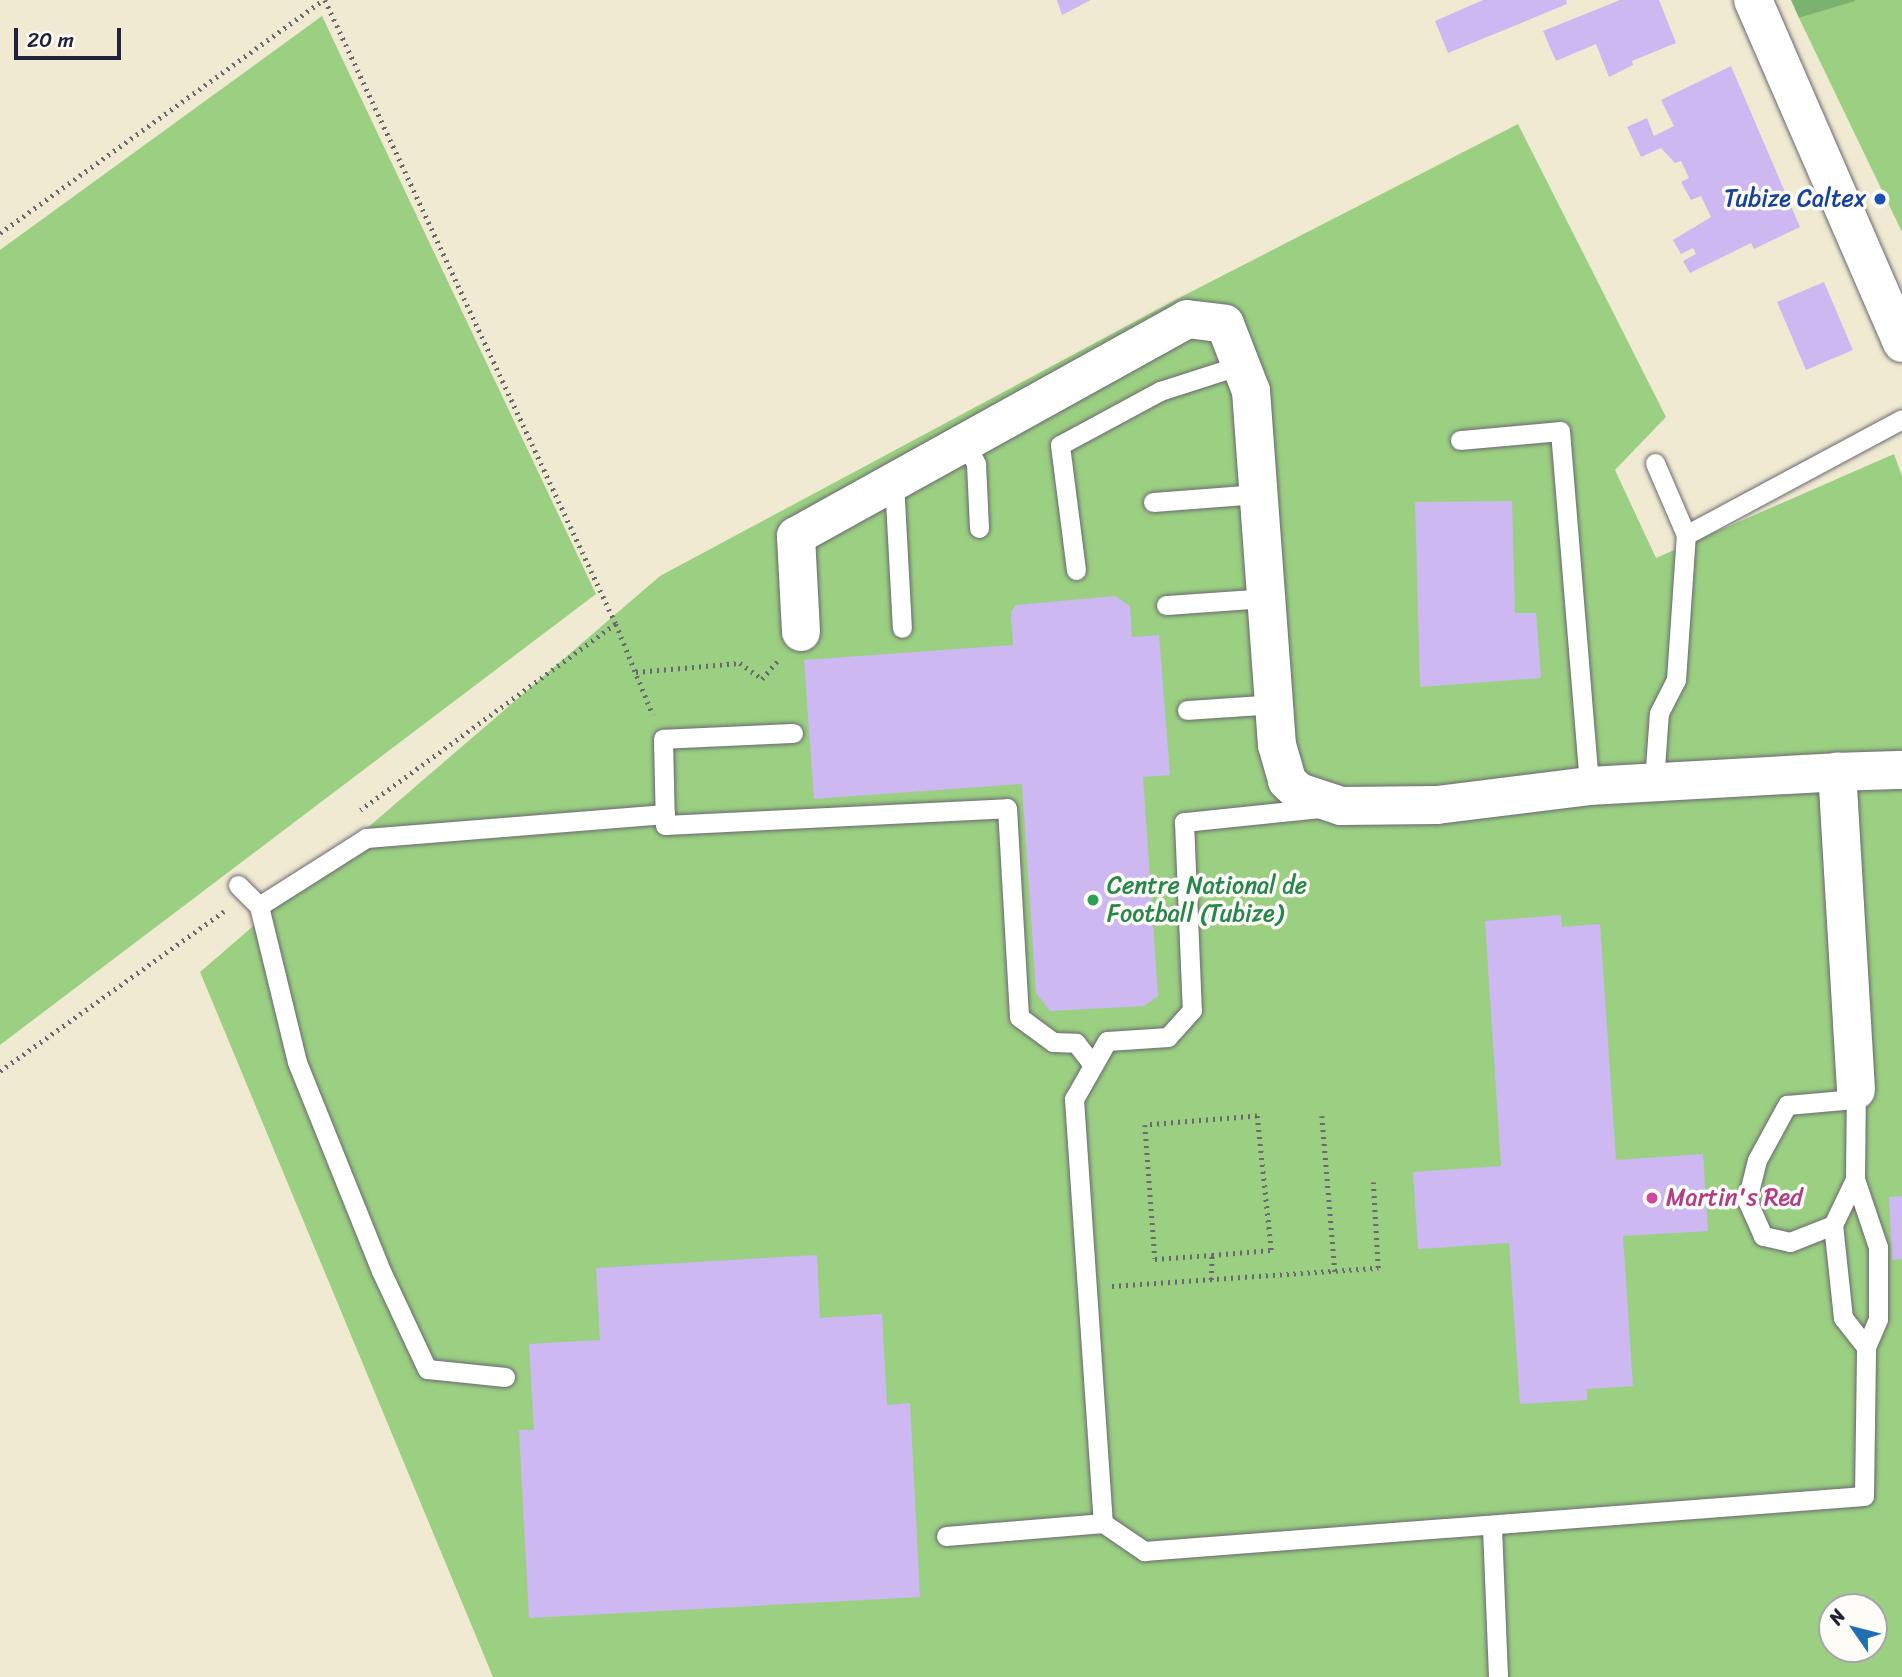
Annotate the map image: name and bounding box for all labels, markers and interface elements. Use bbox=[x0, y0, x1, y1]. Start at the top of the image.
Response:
scale bar bbox=[18, 14, 124, 58]
text: 20 m bbox=[27, 21, 74, 59]
place label: Tubize Caltex bbox=[1724, 185, 1866, 213]
marker: Tubize Caltex bbox=[1872, 191, 1888, 207]
place label: Centre National de Football (Tubize) bbox=[1107, 872, 1307, 928]
marker: Centre National de Football (Tubize) bbox=[1085, 892, 1101, 908]
place label: Martin's Red bbox=[1666, 1184, 1803, 1212]
marker: Martin's Red bbox=[1644, 1190, 1660, 1206]
north arrow bbox=[1818, 1593, 1888, 1663]
text: N bbox=[1820, 1602, 1854, 1632]

